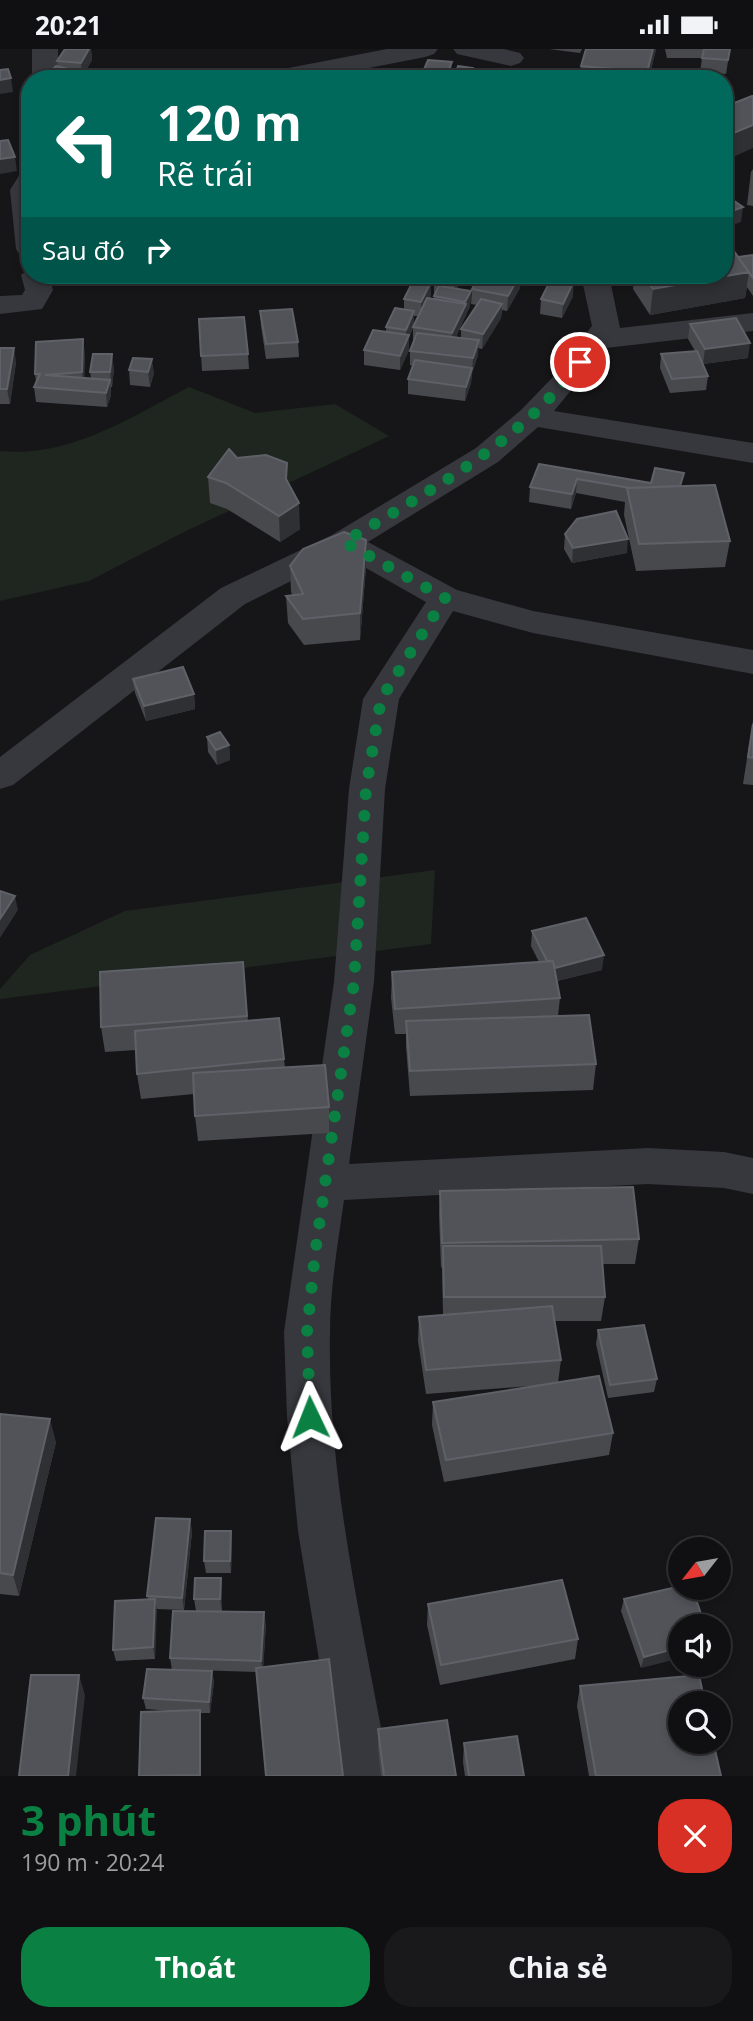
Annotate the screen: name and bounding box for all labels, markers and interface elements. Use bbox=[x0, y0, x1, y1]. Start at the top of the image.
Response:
text: 20:21 bbox=[35, 7, 102, 43]
text: 120 m bbox=[157, 89, 302, 155]
icon: left bbox=[42, 98, 133, 189]
text: Rẽ trái bbox=[157, 152, 253, 195]
icon: right bbox=[139, 231, 177, 269]
text: Sau đó bbox=[42, 232, 125, 268]
pin bbox=[550, 332, 610, 392]
icon: arrive bbox=[561, 343, 599, 381]
position arrow bbox=[273, 1380, 347, 1454]
north arrow bbox=[668, 1537, 732, 1599]
map controls bbox=[668, 1537, 731, 1754]
button: sound bbox=[668, 1614, 731, 1677]
button: search bbox=[668, 1691, 731, 1754]
text: 3 phút bbox=[21, 1791, 156, 1848]
button: close bbox=[658, 1799, 732, 1873]
text: 190 m · 20:24 bbox=[21, 1846, 164, 1878]
button: Thoát bbox=[21, 1927, 370, 2007]
button: Chia sẻ bbox=[384, 1927, 732, 2007]

